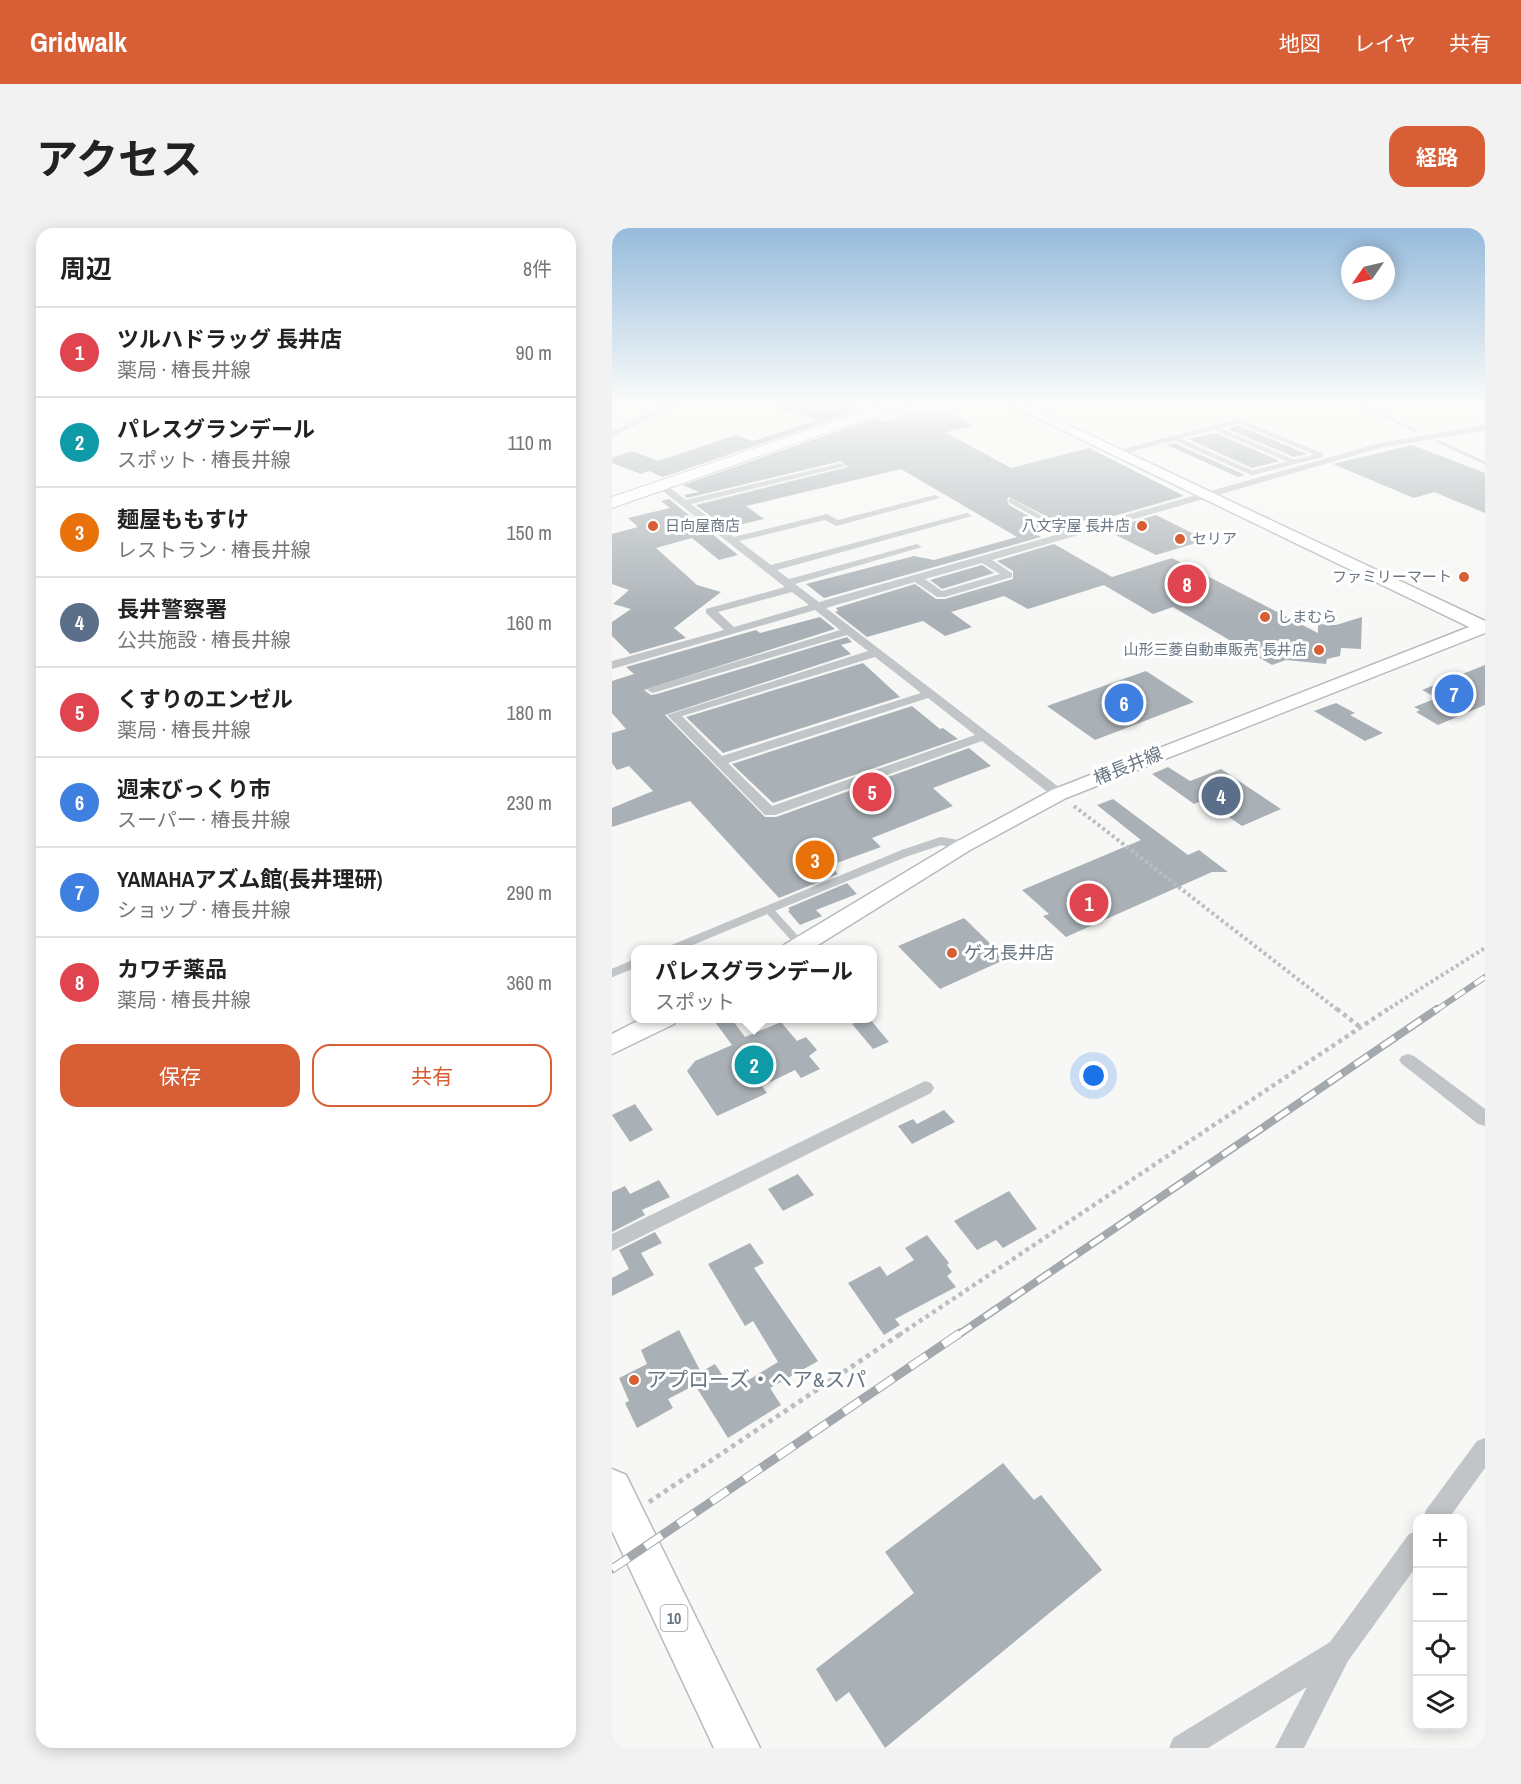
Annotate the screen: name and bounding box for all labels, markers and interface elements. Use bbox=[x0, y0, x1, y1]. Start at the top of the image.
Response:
text: Gridwalk bbox=[30, 23, 127, 61]
text: 地図 bbox=[1279, 29, 1321, 58]
text: レイヤ bbox=[1354, 29, 1416, 58]
text: 共有 bbox=[1449, 29, 1491, 58]
button: 経路 bbox=[1389, 126, 1485, 187]
text: アクセス bbox=[36, 131, 202, 187]
north arrow bbox=[1341, 246, 1395, 300]
text: 周辺 bbox=[60, 251, 112, 286]
text: 8件 bbox=[523, 255, 552, 282]
text: ツルハドラッグ 長井店 bbox=[117, 324, 342, 354]
text: 1 bbox=[75, 339, 84, 366]
text: 90 m bbox=[516, 339, 552, 366]
text: 薬局 · 椿長井線 bbox=[117, 356, 251, 383]
text: パレスグランデール bbox=[117, 414, 315, 444]
text: 2 bbox=[75, 429, 84, 456]
text: 110 m bbox=[508, 429, 552, 456]
text: スポット · 椿長井線 bbox=[117, 446, 291, 473]
text: 麺屋ももすけ bbox=[117, 504, 249, 534]
place label: 日向屋商店 bbox=[665, 515, 740, 536]
place label: 八文字屋 長井店 bbox=[1022, 515, 1130, 536]
text: 3 bbox=[75, 519, 84, 546]
text: 150 m bbox=[506, 519, 552, 546]
marker: 日向屋商店 bbox=[646, 519, 660, 533]
marker: 八文字屋 長井店 bbox=[1135, 519, 1149, 533]
place label: セリア bbox=[1192, 528, 1237, 549]
marker: セリア bbox=[1173, 532, 1187, 546]
text: レストラン · 椿長井線 bbox=[117, 536, 311, 563]
pin: 8 bbox=[1168, 562, 1206, 606]
place label: ファミリーマート bbox=[1332, 566, 1452, 587]
marker: ファミリーマート bbox=[1457, 570, 1471, 584]
text: 長井警察署 bbox=[117, 594, 227, 624]
place label: しまむら bbox=[1277, 606, 1337, 627]
text: 4 bbox=[75, 609, 84, 636]
text: 160 m bbox=[506, 609, 552, 636]
marker: しまむら bbox=[1258, 610, 1272, 624]
text: 公共施設 · 椿長井線 bbox=[117, 626, 291, 653]
place label: 山形三菱自動車販売 長井店 bbox=[1124, 639, 1307, 660]
marker: 山形三菱自動車販売 長井店 bbox=[1312, 643, 1326, 657]
pin: 7 bbox=[1434, 672, 1474, 716]
pin: 6 bbox=[1104, 680, 1144, 726]
text: くすりのエンゼル bbox=[117, 684, 293, 714]
text: 5 bbox=[75, 699, 84, 726]
text: 180 m bbox=[506, 699, 552, 726]
text: 薬局 · 椿長井線 bbox=[117, 716, 251, 743]
street label: 椿長井線 bbox=[1090, 740, 1166, 791]
pin: 5 bbox=[852, 770, 892, 814]
text: 週末びっくり市 bbox=[117, 774, 271, 804]
pin: 4 bbox=[1202, 774, 1240, 818]
text: 6 bbox=[75, 789, 84, 816]
text: 230 m bbox=[506, 789, 552, 816]
text: スーパー · 椿長井線 bbox=[117, 806, 290, 833]
pin: 3 bbox=[796, 838, 834, 882]
text: YAMAHAアズム館(長井理研) bbox=[117, 864, 383, 894]
text: 7 bbox=[75, 879, 84, 906]
text: 290 m bbox=[506, 879, 552, 906]
pin: 1 bbox=[1070, 880, 1108, 926]
text: ショップ · 椿長井線 bbox=[117, 896, 291, 923]
place label: ゲオ長井店 bbox=[964, 940, 1054, 965]
popup bbox=[631, 945, 877, 1023]
marker: ゲオ長井店 bbox=[945, 946, 959, 960]
text: カワチ薬品 bbox=[117, 954, 227, 984]
text: パレスグランデール bbox=[655, 956, 853, 986]
text: 8 bbox=[75, 969, 84, 996]
text: 360 m bbox=[506, 969, 552, 996]
text: 薬局 · 椿長井線 bbox=[117, 986, 251, 1013]
text: スポット bbox=[655, 988, 735, 1015]
pin: 2 bbox=[734, 1042, 774, 1088]
button: 保存 bbox=[60, 1044, 300, 1107]
button: 共有 bbox=[312, 1044, 552, 1107]
your location bbox=[1079, 1061, 1108, 1090]
place label: アプローズ・ヘア&スパ bbox=[646, 1365, 866, 1394]
marker: アプローズ・ヘア&スパ bbox=[627, 1373, 641, 1387]
map controls bbox=[1413, 1514, 1467, 1730]
button: + bbox=[1413, 1514, 1467, 1568]
button: − bbox=[1413, 1568, 1467, 1622]
road number: 10 bbox=[660, 1605, 688, 1631]
button: locate bbox=[1413, 1622, 1467, 1676]
button: layers bbox=[1413, 1676, 1467, 1730]

